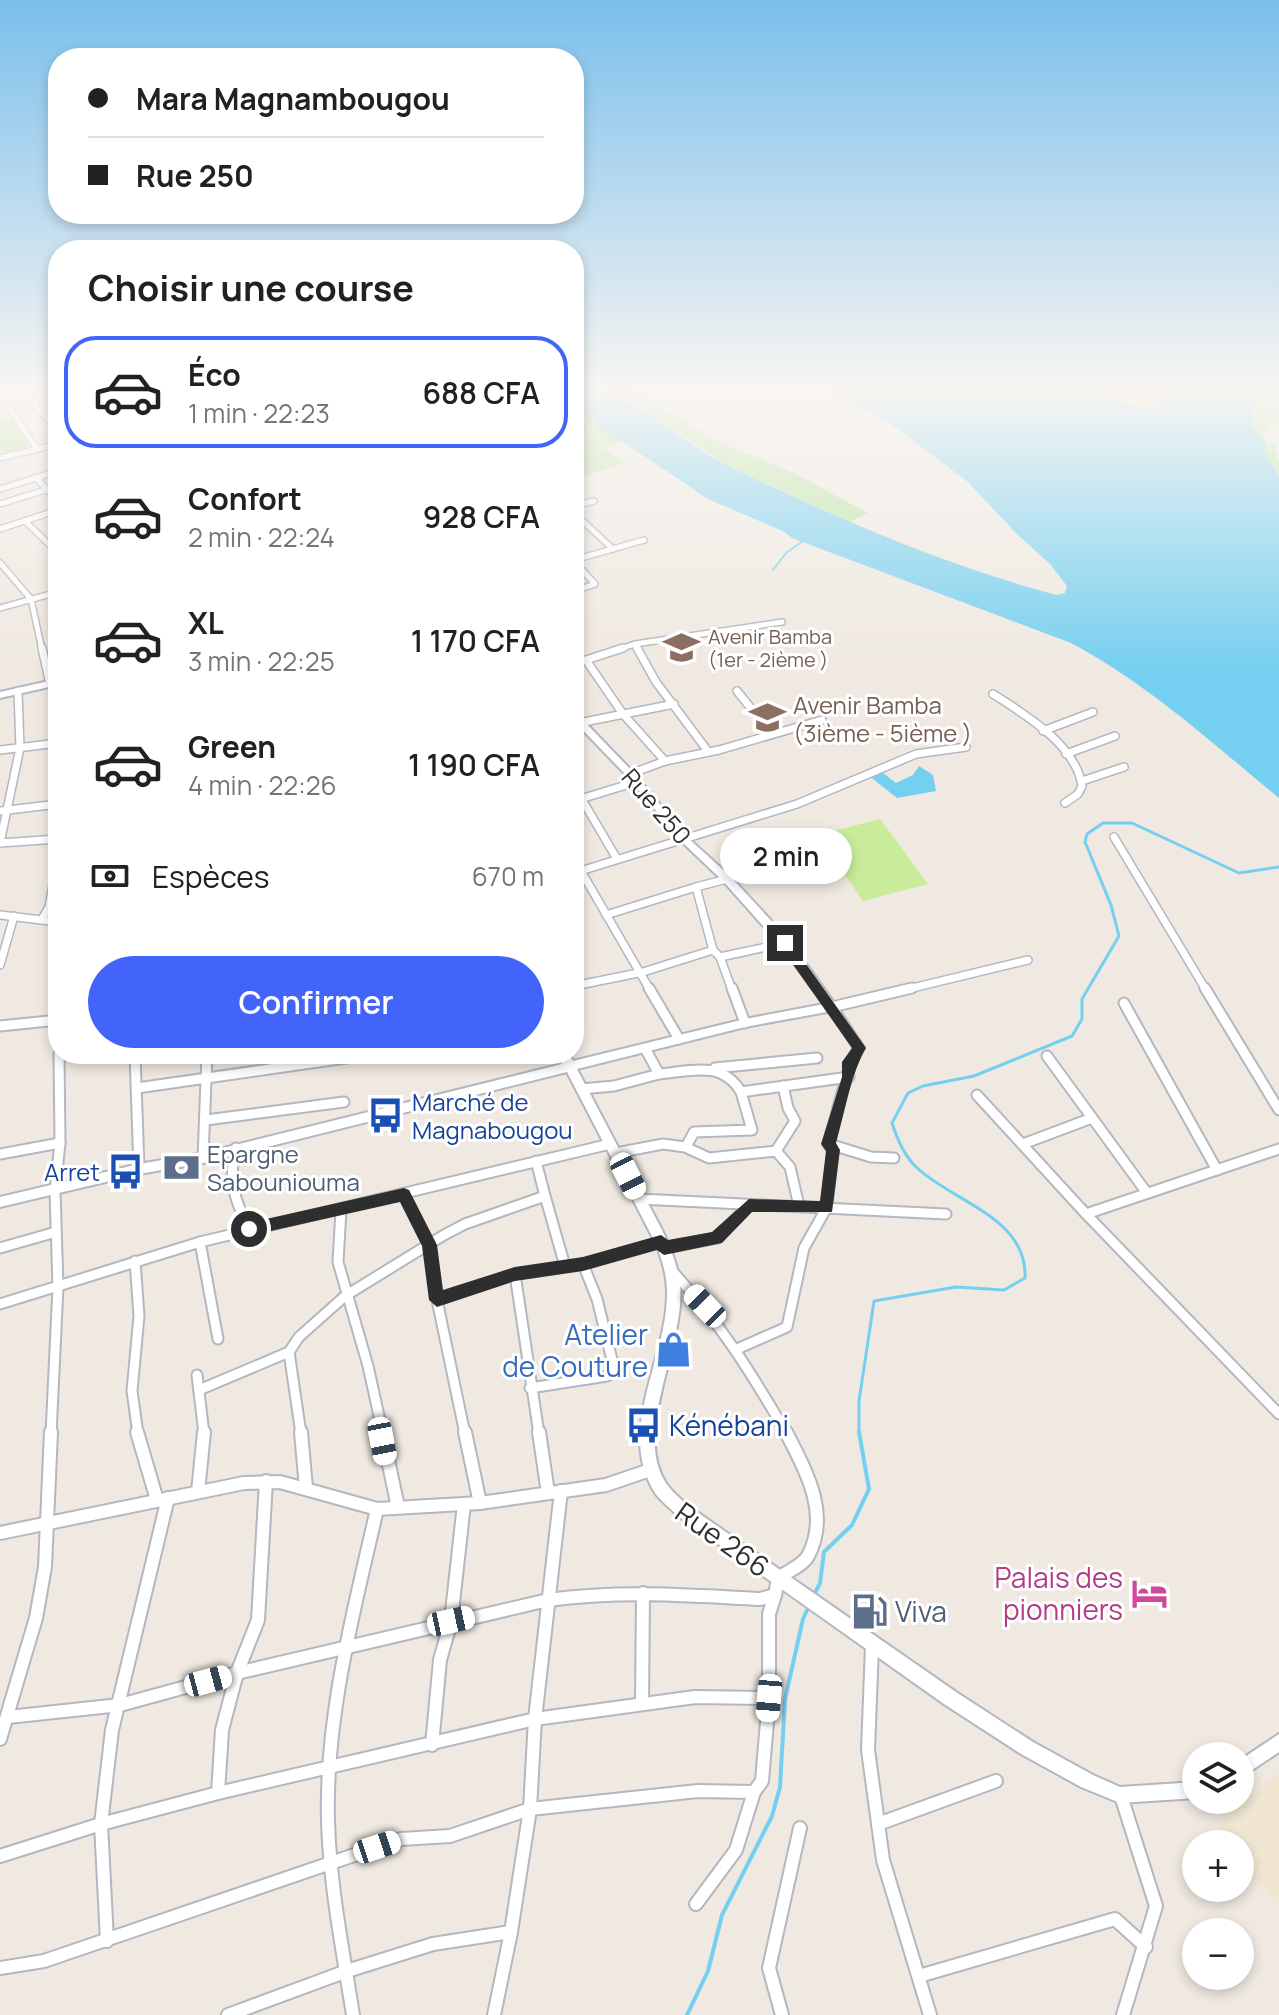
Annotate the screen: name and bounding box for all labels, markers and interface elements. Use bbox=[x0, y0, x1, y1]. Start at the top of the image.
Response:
text: Mara Magnambougou bbox=[136, 78, 450, 119]
text: Rue 250 bbox=[136, 155, 254, 196]
text: Choisir une course bbox=[88, 263, 414, 312]
text: Éco bbox=[188, 354, 241, 395]
icon: car bbox=[92, 356, 164, 428]
text: 688 CFA bbox=[422, 372, 540, 413]
text: 1 min · 22:23 bbox=[188, 395, 330, 431]
text: Confort bbox=[188, 478, 302, 519]
icon: car bbox=[92, 480, 164, 552]
text: 928 CFA bbox=[423, 496, 540, 537]
text: 2 min · 22:24 bbox=[188, 519, 335, 555]
text: XL bbox=[188, 602, 224, 643]
icon: car bbox=[92, 604, 164, 676]
text: 1 170 CFA bbox=[411, 620, 540, 661]
place label: Avenir Bamba (1er - 2ième ) bbox=[708, 623, 832, 673]
school or university icon: Avenir Bamba (1er - 2ième ) bbox=[663, 628, 701, 666]
text: 3 min · 22:25 bbox=[188, 643, 335, 679]
place label: Avenir Bamba (3ième - 5ième ) bbox=[793, 688, 972, 749]
school or university icon: Avenir Bamba (3ième - 5ième ) bbox=[748, 699, 786, 737]
text: Green bbox=[188, 726, 276, 767]
icon: car bbox=[92, 728, 164, 800]
text: 1 190 CFA bbox=[408, 744, 540, 785]
street label: Rue 250 bbox=[615, 761, 699, 851]
text: 4 min · 22:26 bbox=[188, 767, 337, 803]
callout: 2 min bbox=[719, 827, 851, 883]
text: 2 min bbox=[753, 838, 819, 874]
icon: cash bbox=[88, 854, 132, 898]
text: Espèces bbox=[152, 856, 270, 897]
text: 670 m bbox=[472, 858, 544, 894]
route end bbox=[767, 925, 803, 961]
button: Confirmer bbox=[88, 956, 544, 1048]
place label: Marché de Magnabougou bbox=[412, 1085, 573, 1146]
bus stop icon: Marché de Magnabougou bbox=[367, 1096, 405, 1134]
place label: Epargne Sabouniouma bbox=[207, 1137, 360, 1198]
bank icon: Epargne Sabouniouma bbox=[162, 1148, 200, 1186]
car bbox=[606, 1149, 650, 1203]
bus stop icon: Arret bbox=[107, 1152, 145, 1190]
place label: Arret bbox=[44, 1155, 100, 1188]
route start bbox=[231, 1211, 267, 1247]
car bbox=[680, 1280, 730, 1332]
place label: Atelier de Couture bbox=[502, 1315, 648, 1385]
shop icon: Atelier de Couture bbox=[655, 1331, 693, 1369]
bus stop icon: Kénébani bbox=[624, 1406, 662, 1444]
place label: Kénébani bbox=[669, 1406, 789, 1444]
car bbox=[366, 1415, 398, 1467]
street label: Rue 266 bbox=[668, 1493, 778, 1585]
place label: Palais des pionniers bbox=[995, 1558, 1123, 1628]
hotel icon: Palais des pionniers bbox=[1130, 1574, 1168, 1612]
fuel station icon: Viva bbox=[850, 1592, 888, 1630]
place label: Viva bbox=[895, 1592, 947, 1630]
car bbox=[425, 1604, 477, 1638]
car bbox=[182, 1663, 234, 1699]
car bbox=[755, 1673, 783, 1723]
map controls bbox=[1182, 1742, 1254, 1990]
button: layers bbox=[1182, 1742, 1254, 1814]
car bbox=[350, 1828, 404, 1866]
button: + bbox=[1182, 1830, 1254, 1902]
button: − bbox=[1182, 1918, 1254, 1990]

